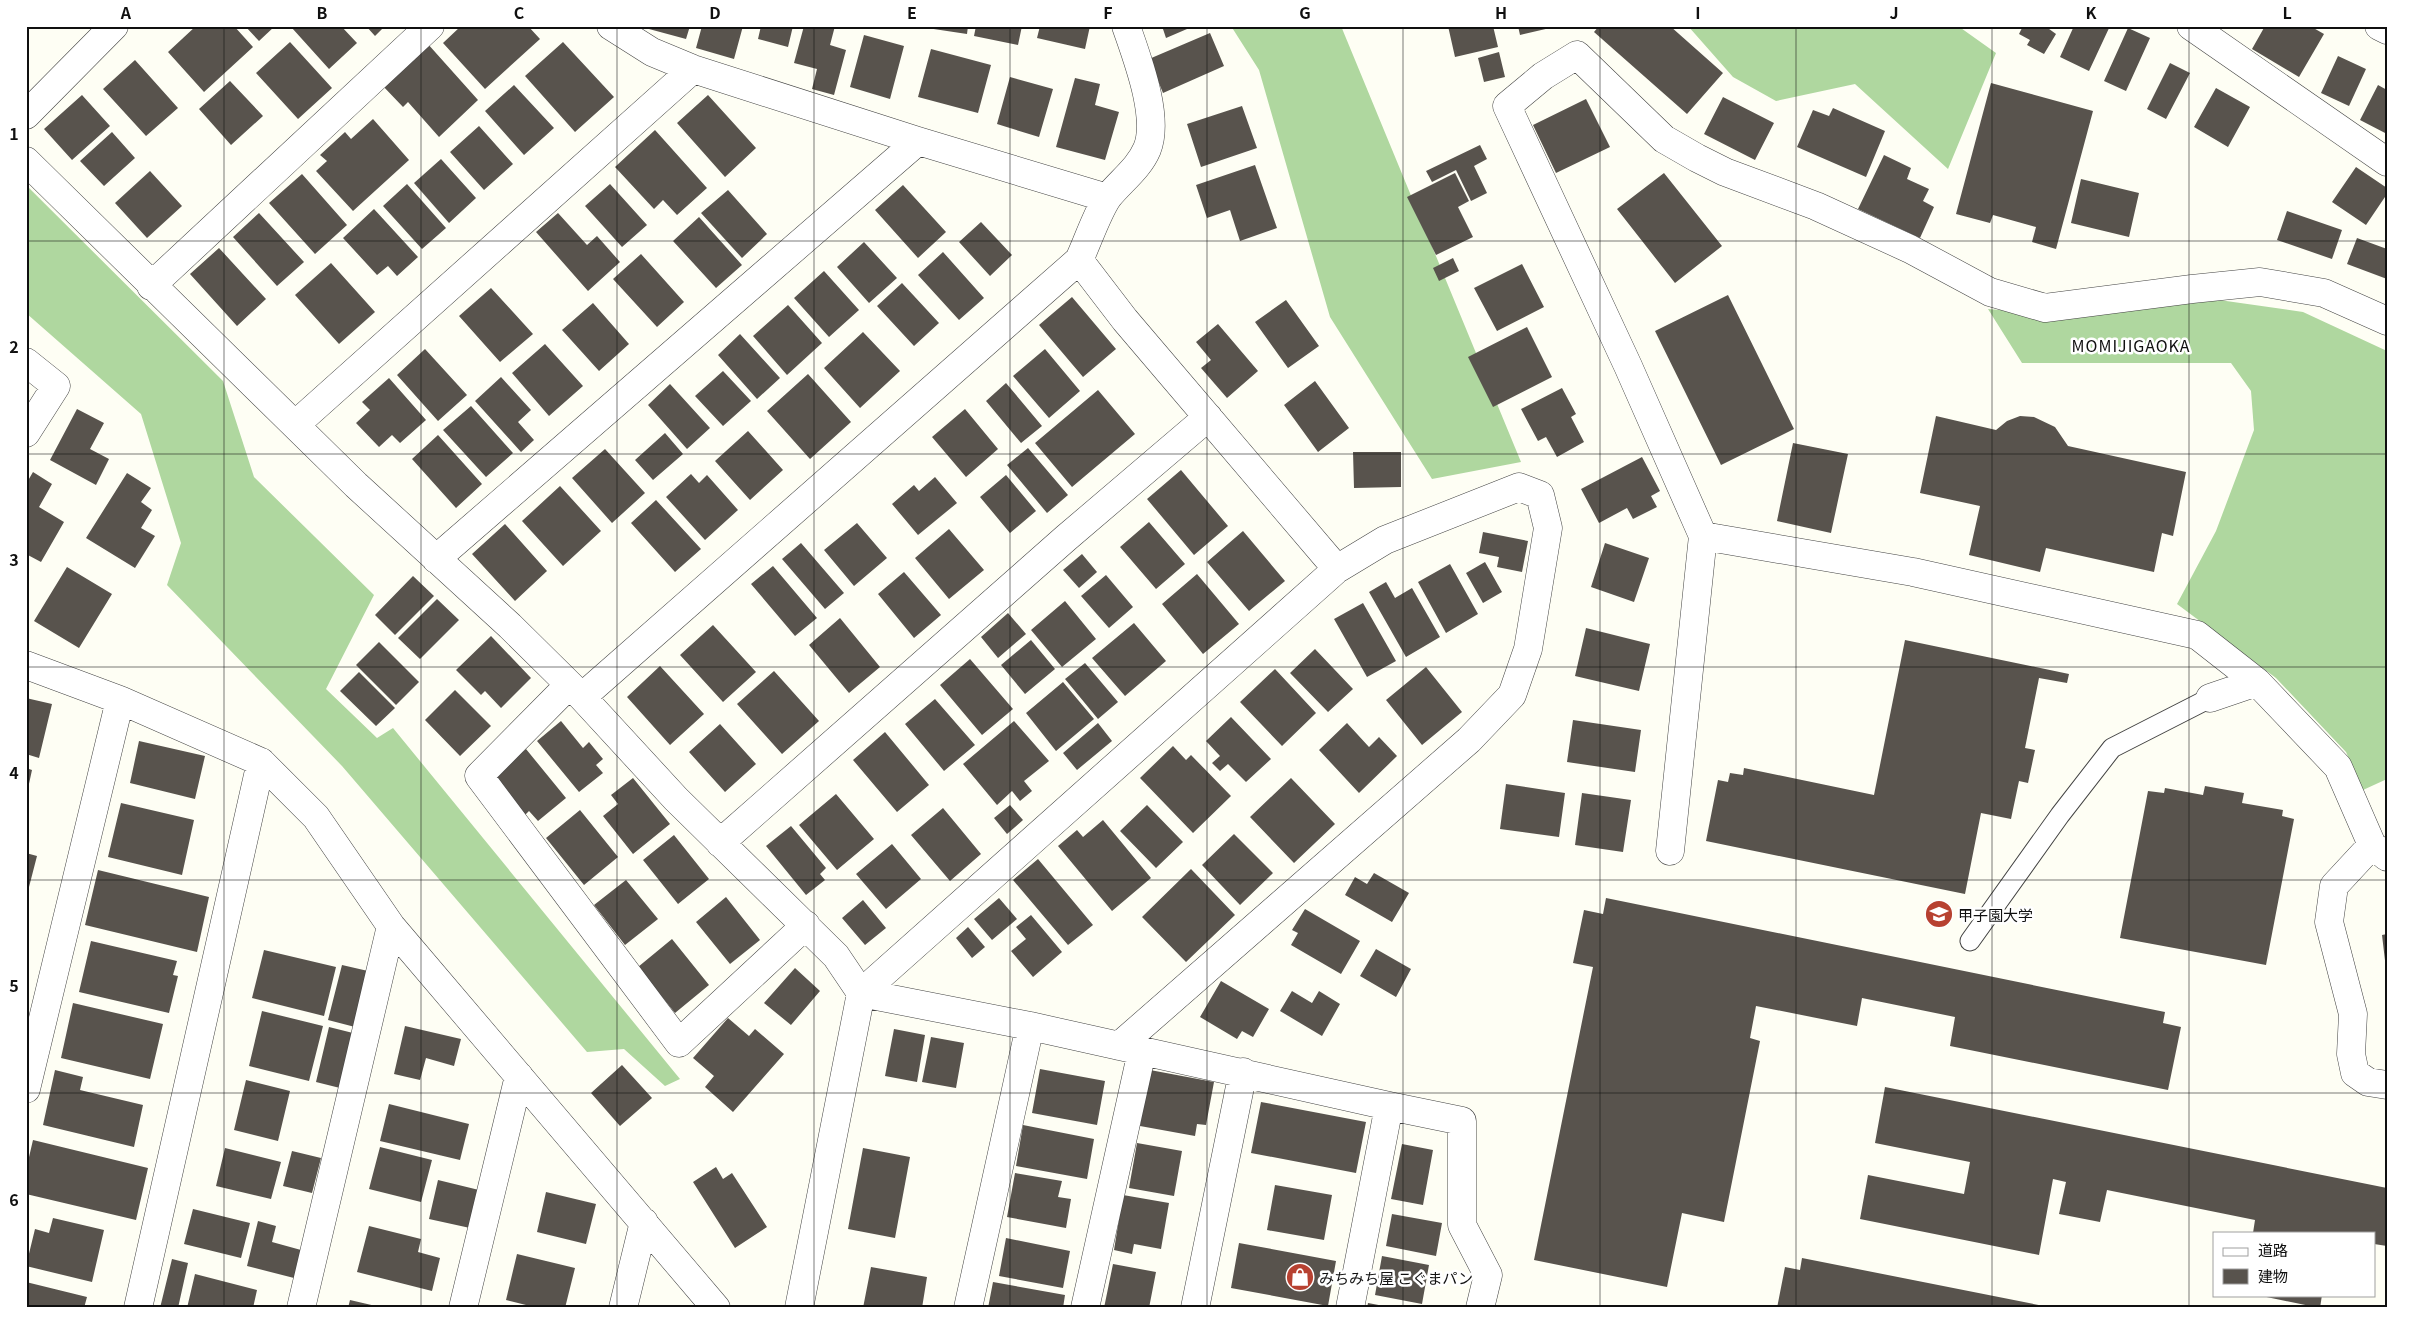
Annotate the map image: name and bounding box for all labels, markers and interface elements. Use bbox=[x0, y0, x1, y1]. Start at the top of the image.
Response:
text: A bbox=[120, 0, 132, 24]
text: B bbox=[317, 0, 328, 24]
text: C bbox=[514, 0, 525, 24]
text: D bbox=[709, 0, 721, 24]
text: E bbox=[907, 0, 917, 24]
text: F bbox=[1103, 0, 1113, 24]
text: G bbox=[1299, 0, 1311, 24]
text: H bbox=[1495, 0, 1507, 24]
text: I bbox=[1695, 0, 1701, 24]
text: J bbox=[1889, 0, 1899, 24]
text: K bbox=[2086, 0, 2098, 24]
text: L bbox=[2282, 0, 2292, 24]
text: 1 bbox=[9, 121, 19, 145]
district label: MOMIJIGAOKA bbox=[2072, 333, 2190, 357]
text: 2 bbox=[9, 334, 19, 358]
text: 3 bbox=[9, 547, 19, 571]
text: 4 bbox=[9, 760, 19, 784]
school or university icon: 甲子園大学 bbox=[1924, 899, 1954, 929]
place label: 甲子園大学 bbox=[1958, 904, 2033, 925]
text: 5 bbox=[9, 973, 19, 997]
text: 6 bbox=[9, 1187, 19, 1211]
legend bbox=[2213, 1232, 2376, 1296]
text: 道路 bbox=[2258, 1239, 2288, 1260]
shop icon: みちみち屋 こぐまパン bbox=[1285, 1262, 1315, 1292]
text: 建物 bbox=[2258, 1265, 2288, 1286]
place label: みちみち屋 こぐまパン bbox=[1319, 1267, 1473, 1288]

